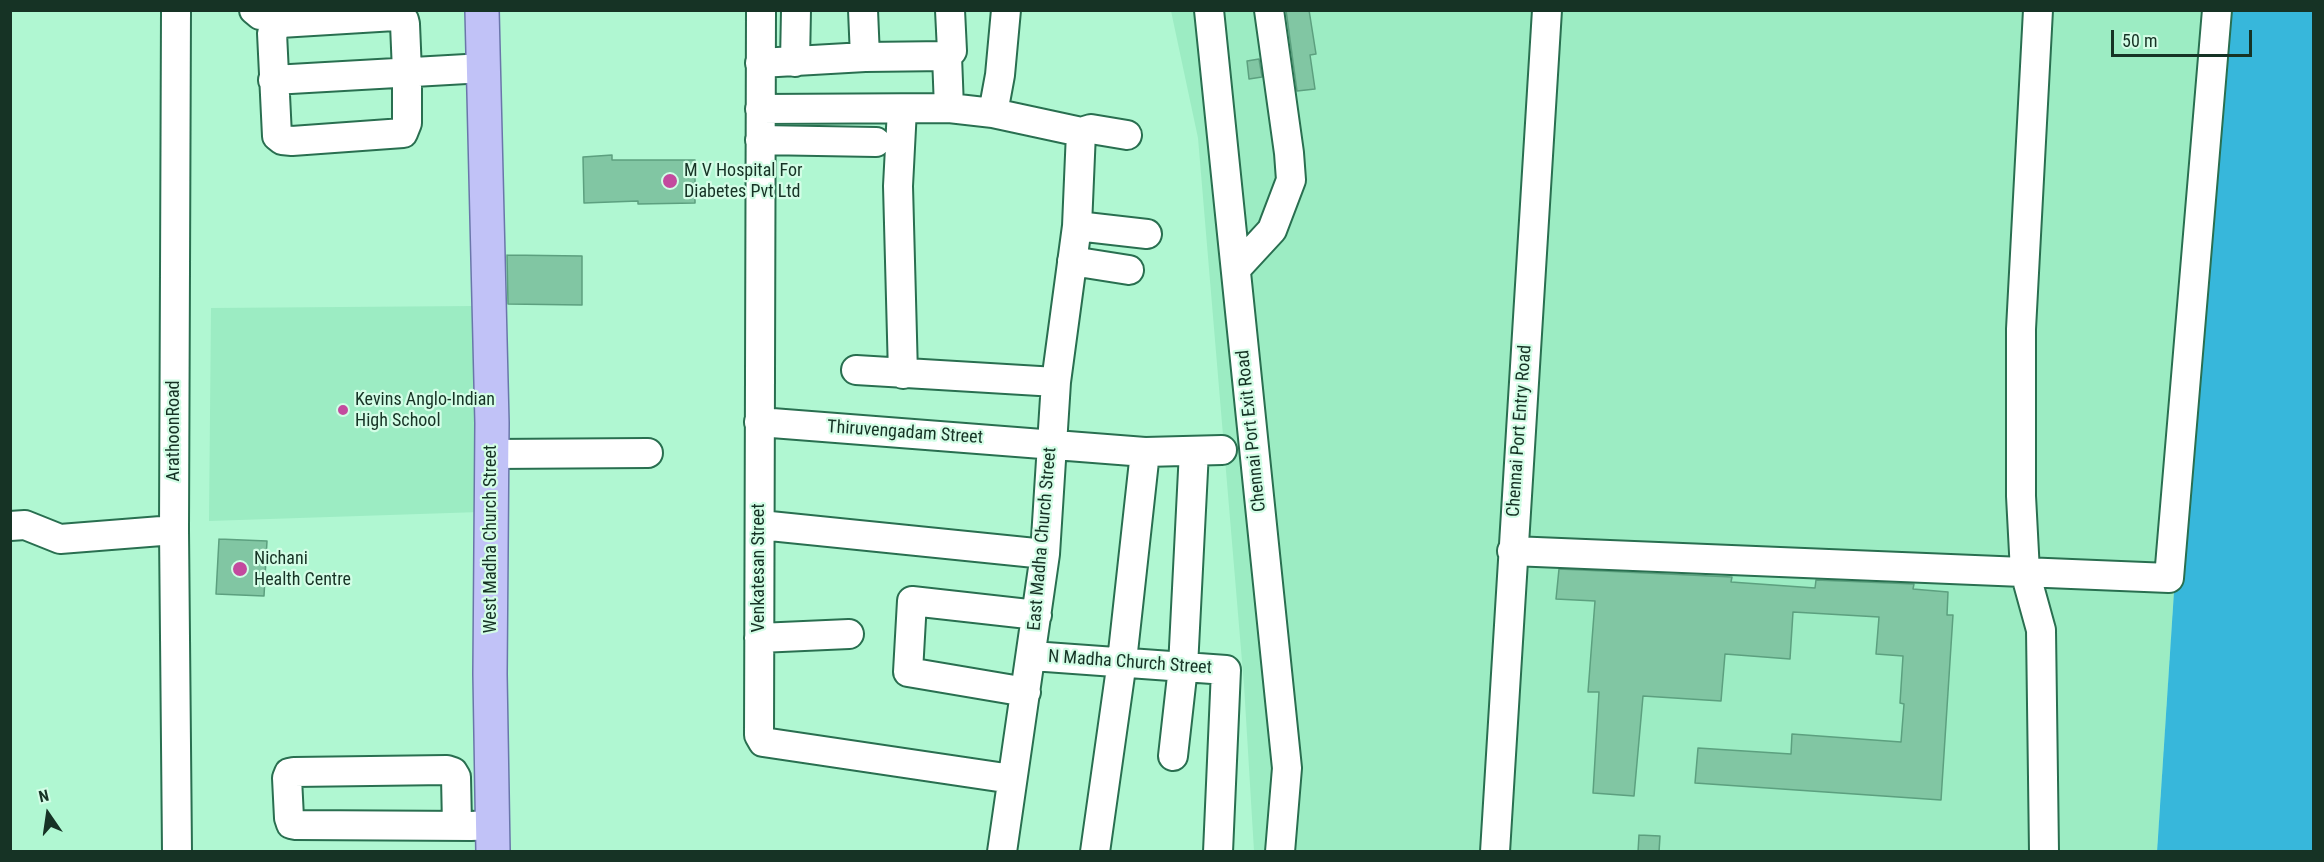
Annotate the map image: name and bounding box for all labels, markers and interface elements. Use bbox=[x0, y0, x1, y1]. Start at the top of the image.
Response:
scale bar bbox=[2114, 18, 2255, 56]
text: 50 m bbox=[2122, 30, 2157, 51]
place label: M V Hospital For Diabetes Pvt Ltd bbox=[684, 160, 803, 202]
marker: M V Hospital For Diabetes Pvt Ltd bbox=[661, 172, 679, 190]
street label: Chennai Port Entry Road bbox=[1503, 344, 1537, 518]
street label: Chennai Port Exit Road bbox=[1233, 349, 1271, 513]
street label: ArathoonRoad bbox=[163, 380, 185, 482]
place label: Kevins Anglo-Indian High School bbox=[355, 389, 495, 432]
marker: Kevins Anglo-Indian High School bbox=[336, 403, 350, 417]
street label: Thiruvengadam Street bbox=[826, 417, 984, 449]
street label: West Madha Church Street bbox=[480, 445, 502, 633]
street label: East Madha Church Street bbox=[1024, 446, 1062, 632]
street label: Venkatesan Street bbox=[748, 503, 770, 633]
place label: Nichani Health Centre bbox=[254, 548, 351, 590]
marker: Nichani Health Centre bbox=[231, 560, 249, 578]
street label: N Madha Church Street bbox=[1047, 647, 1213, 679]
north arrow bbox=[18, 784, 78, 844]
text: N bbox=[37, 786, 51, 806]

